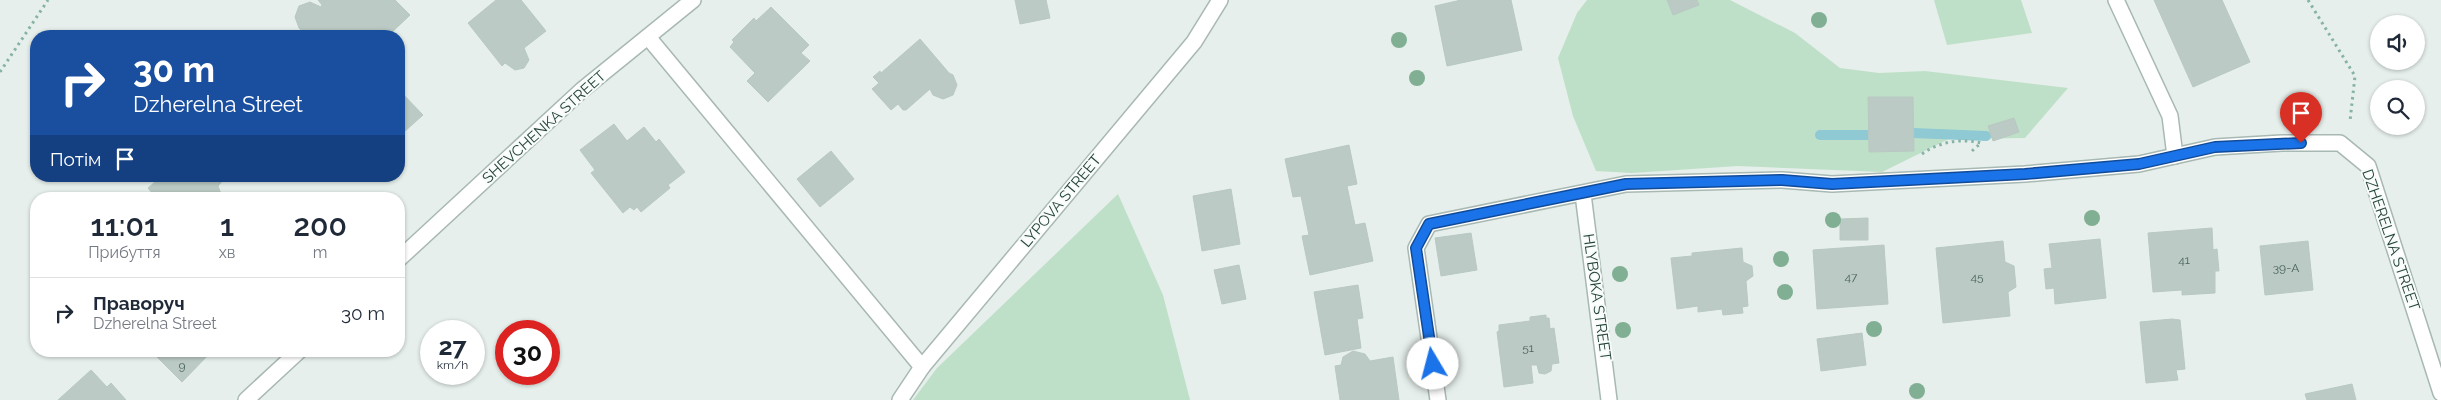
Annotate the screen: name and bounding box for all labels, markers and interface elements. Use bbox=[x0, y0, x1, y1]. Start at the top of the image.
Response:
map controls bbox=[2370, 15, 2425, 135]
button: sound bbox=[2370, 15, 2425, 70]
text: 30 m bbox=[133, 49, 215, 90]
icon: right bbox=[50, 50, 115, 115]
street label: SHEVCHENKA STREET bbox=[479, 67, 609, 187]
button: search bbox=[2370, 80, 2425, 135]
text: Dzherelna Street bbox=[133, 91, 303, 117]
pin bbox=[2280, 92, 2322, 143]
icon: arrive bbox=[2287, 99, 2315, 127]
icon: arrive bbox=[111, 145, 139, 173]
text: Потім bbox=[50, 148, 101, 170]
street label: LYPOVA STREET bbox=[1017, 151, 1105, 251]
street label: DZHERELNA STREET bbox=[2358, 167, 2424, 313]
text: 11:01 bbox=[91, 208, 158, 243]
text: 1 bbox=[220, 208, 234, 243]
text: 200 bbox=[294, 208, 347, 243]
street label: HLYBOKA STREET bbox=[1579, 232, 1615, 362]
text: Прибуття bbox=[88, 243, 161, 262]
text: хв bbox=[219, 243, 235, 262]
text: m bbox=[313, 243, 328, 262]
house number: 41 bbox=[2178, 253, 2190, 267]
house number: 39-А bbox=[2273, 261, 2299, 275]
house number: 47 bbox=[1845, 270, 1858, 284]
house number: 45 bbox=[1970, 270, 1984, 284]
text: Праворуч bbox=[93, 292, 185, 314]
icon: right bbox=[50, 299, 78, 327]
text: 30 m bbox=[341, 302, 385, 324]
text: Dzherelna Street bbox=[93, 314, 217, 333]
speed limit sign: 30 bbox=[495, 320, 560, 385]
text: 27 bbox=[438, 331, 467, 361]
position arrow bbox=[1406, 337, 1458, 389]
house number: 51 bbox=[1522, 341, 1534, 355]
text: km/h bbox=[437, 358, 468, 372]
house number: 9 bbox=[178, 359, 186, 373]

